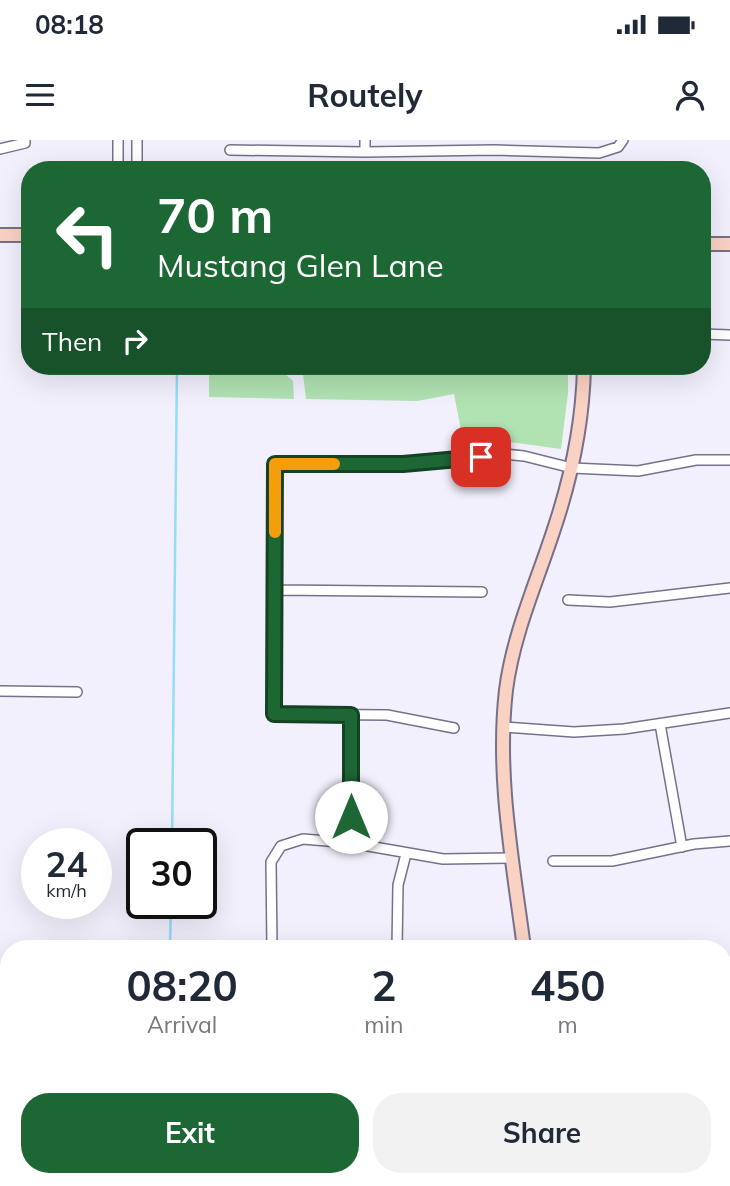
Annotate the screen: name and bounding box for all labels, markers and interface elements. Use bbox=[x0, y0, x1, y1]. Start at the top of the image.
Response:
text: 08:18 bbox=[35, 8, 104, 41]
text: Routely bbox=[307, 75, 423, 115]
icon: menu bbox=[21, 76, 59, 114]
icon: person bbox=[671, 76, 709, 114]
text: 70 m bbox=[157, 184, 273, 245]
icon: left bbox=[42, 189, 133, 280]
text: Mustang Glen Lane bbox=[157, 245, 444, 285]
icon: right bbox=[116, 322, 154, 360]
text: Then bbox=[42, 325, 102, 358]
pin bbox=[451, 427, 511, 487]
icon: arrive bbox=[462, 438, 500, 476]
position arrow bbox=[314, 780, 388, 854]
speed limit sign: 30 bbox=[126, 828, 217, 919]
text: 24 bbox=[45, 842, 88, 886]
text: km/h bbox=[46, 879, 87, 902]
text: 08:20 bbox=[127, 959, 238, 1012]
text: 2 bbox=[371, 959, 396, 1012]
text: 450 bbox=[530, 959, 605, 1012]
text: Arrival bbox=[147, 1010, 217, 1039]
text: min bbox=[364, 1010, 403, 1039]
text: m bbox=[558, 1010, 578, 1039]
button: Exit bbox=[21, 1093, 359, 1173]
button: Share bbox=[373, 1093, 711, 1173]

